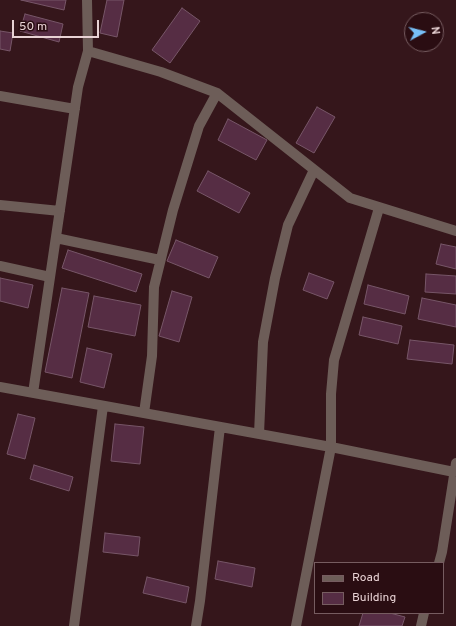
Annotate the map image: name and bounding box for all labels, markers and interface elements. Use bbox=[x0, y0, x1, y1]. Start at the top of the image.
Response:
scale bar bbox=[14, 12, 101, 38]
north arrow bbox=[404, 12, 444, 52]
text: 50 m bbox=[19, 19, 47, 35]
text: N bbox=[427, 26, 442, 35]
legend bbox=[314, 562, 444, 614]
text: Road bbox=[352, 570, 380, 586]
text: Building bbox=[352, 590, 396, 606]

